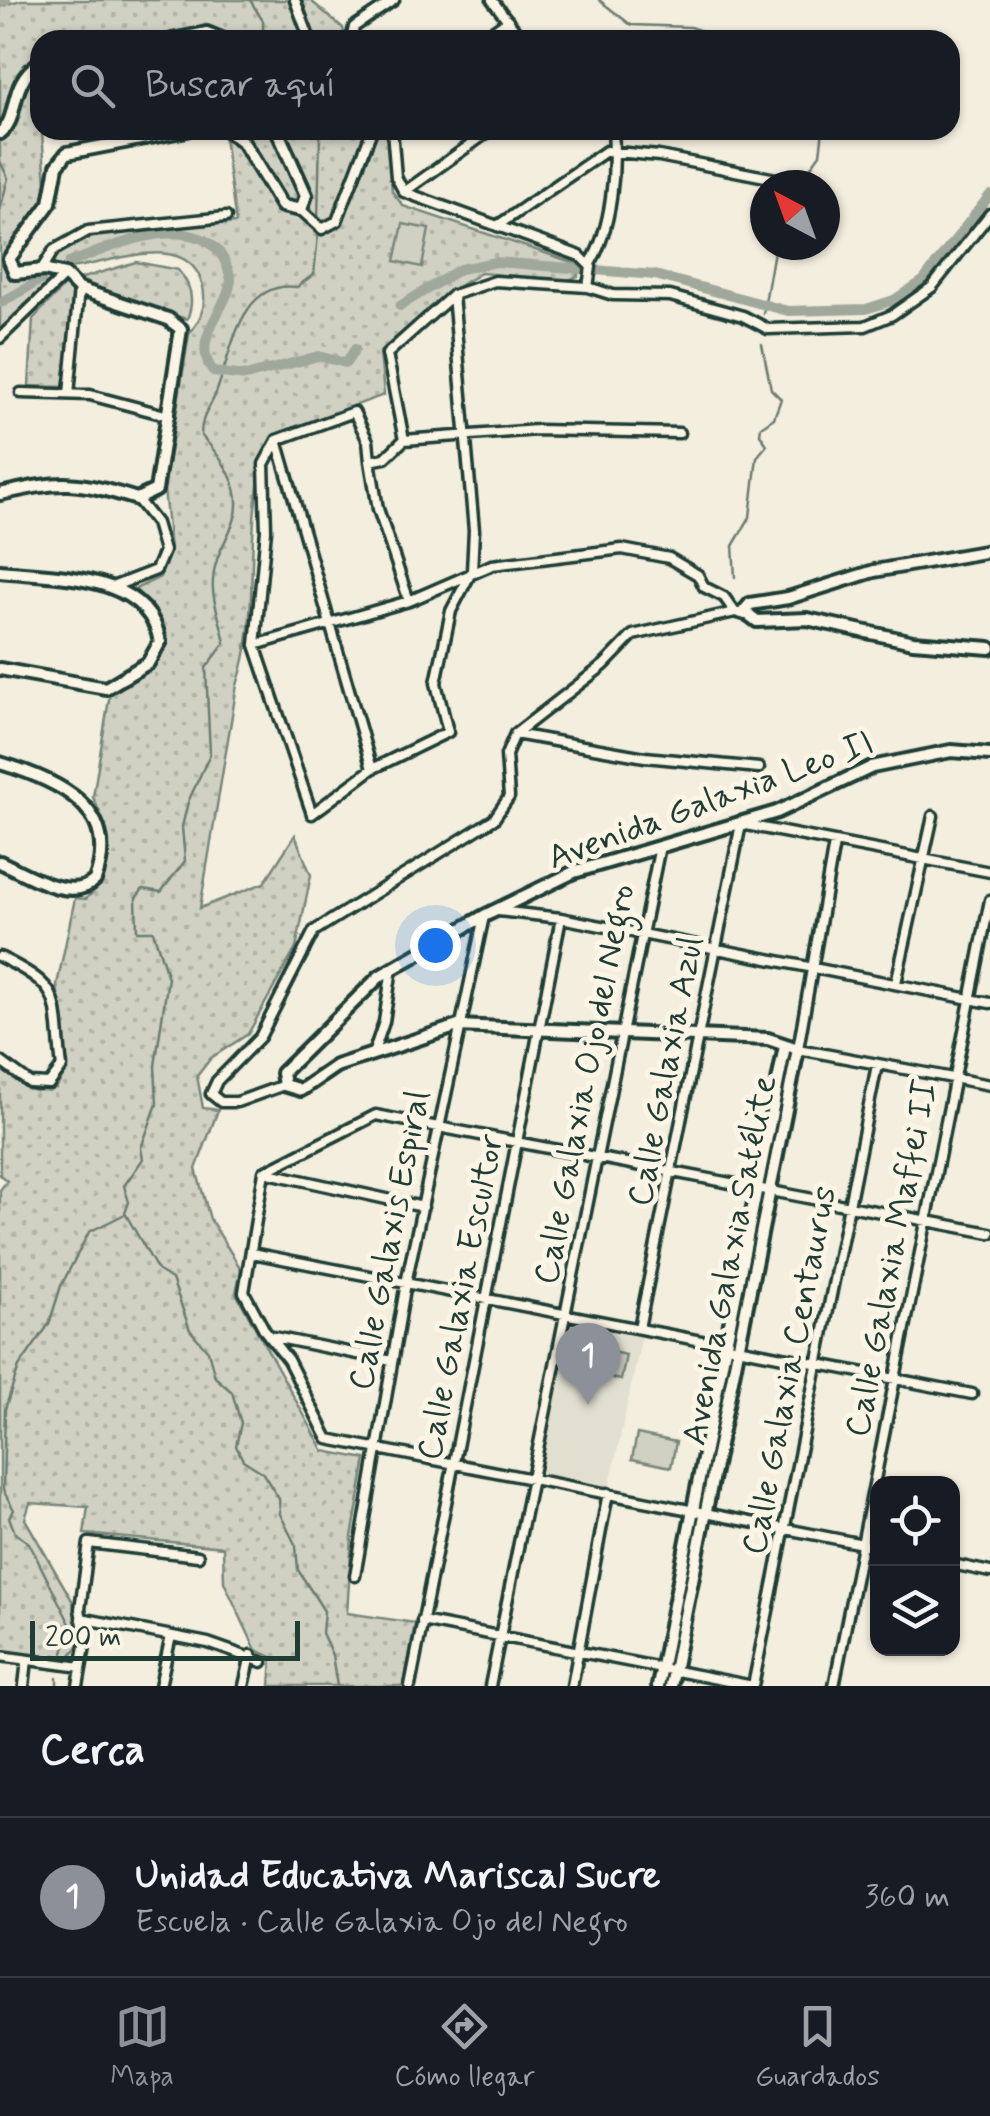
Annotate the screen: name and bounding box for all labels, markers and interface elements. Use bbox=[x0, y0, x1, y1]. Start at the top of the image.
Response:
search box bbox=[30, 30, 960, 140]
icon: search bbox=[65, 58, 120, 113]
text: Buscar aquí bbox=[145, 61, 336, 110]
north arrow bbox=[750, 170, 840, 260]
street label: Avenida Galaxia Leo II bbox=[541, 721, 880, 881]
street label: Calle Galaxia Ojo del Negro bbox=[524, 880, 650, 1289]
your location bbox=[410, 920, 461, 971]
street label: Calle Galaxia Azul bbox=[617, 932, 715, 1210]
street label: Avenida Galaxia Satélite bbox=[672, 1072, 788, 1449]
street label: Calle Galaxia Maffei II bbox=[835, 1076, 949, 1441]
street label: Calle Galaxis Espiral bbox=[338, 1087, 442, 1394]
street label: Calle Galaxia Escultor bbox=[407, 1130, 515, 1464]
street label: Calle Galaxia Centaurus bbox=[732, 1182, 848, 1559]
pin: 1 bbox=[556, 1322, 620, 1405]
map controls bbox=[870, 1476, 960, 1656]
button: locate bbox=[870, 1476, 960, 1566]
button: layers bbox=[870, 1566, 960, 1656]
scale bar bbox=[30, 1616, 300, 1660]
text: 200 m bbox=[45, 1620, 121, 1657]
text: Cerca bbox=[40, 1724, 145, 1779]
text: Unidad Educativa Mariscal Sucre bbox=[135, 1852, 660, 1901]
text: 1 bbox=[65, 1876, 80, 1918]
text: 360 m bbox=[864, 1876, 950, 1918]
text: Escuela · Calle Galaxia Ojo del Negro bbox=[135, 1901, 628, 1943]
tab: Mapa bbox=[110, 1999, 174, 2096]
tab: Cómo llegar bbox=[395, 1999, 535, 2096]
tab: Guardados bbox=[755, 1999, 880, 2096]

